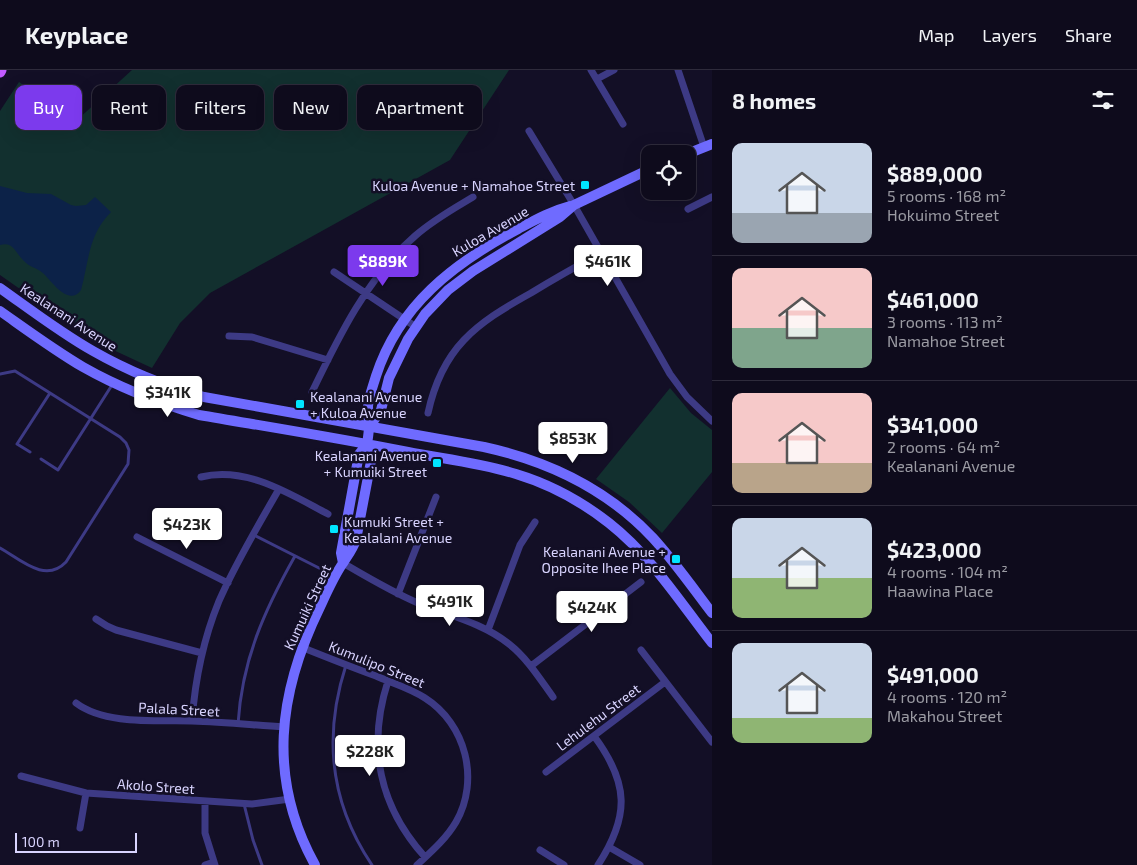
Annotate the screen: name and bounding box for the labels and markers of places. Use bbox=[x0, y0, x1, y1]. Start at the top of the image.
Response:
place label: Kuloa Avenue + Namahoe Street bbox=[372, 177, 575, 194]
marker: Kuloa Avenue + Namahoe Street bbox=[579, 179, 591, 191]
pin: $889K bbox=[348, 244, 418, 287]
pin: $461K bbox=[573, 244, 643, 287]
pin: $341K bbox=[133, 376, 203, 418]
place label: Kealanani Avenue + Kuloa Avenue bbox=[310, 388, 422, 421]
marker: Kealanani Avenue + Kuloa Avenue bbox=[294, 398, 306, 410]
pin: $853K bbox=[538, 422, 608, 464]
place label: Kealanani Avenue + Kumuiki Street bbox=[315, 447, 427, 480]
marker: Kealanani Avenue + Kumuiki Street bbox=[431, 457, 443, 469]
pin: $423K bbox=[152, 508, 222, 550]
place label: Kumuki Street + Kealalani Avenue bbox=[344, 513, 452, 546]
marker: Kumuki Street + Kealalani Avenue bbox=[328, 523, 340, 535]
place label: Kealanani Avenue + Opposite Ihee Place bbox=[542, 543, 666, 576]
marker: Kealanani Avenue + Opposite Ihee Place bbox=[670, 553, 682, 565]
pin: $491K bbox=[415, 584, 485, 627]
pin: $424K bbox=[557, 590, 627, 633]
pin: $228K bbox=[335, 734, 405, 777]

